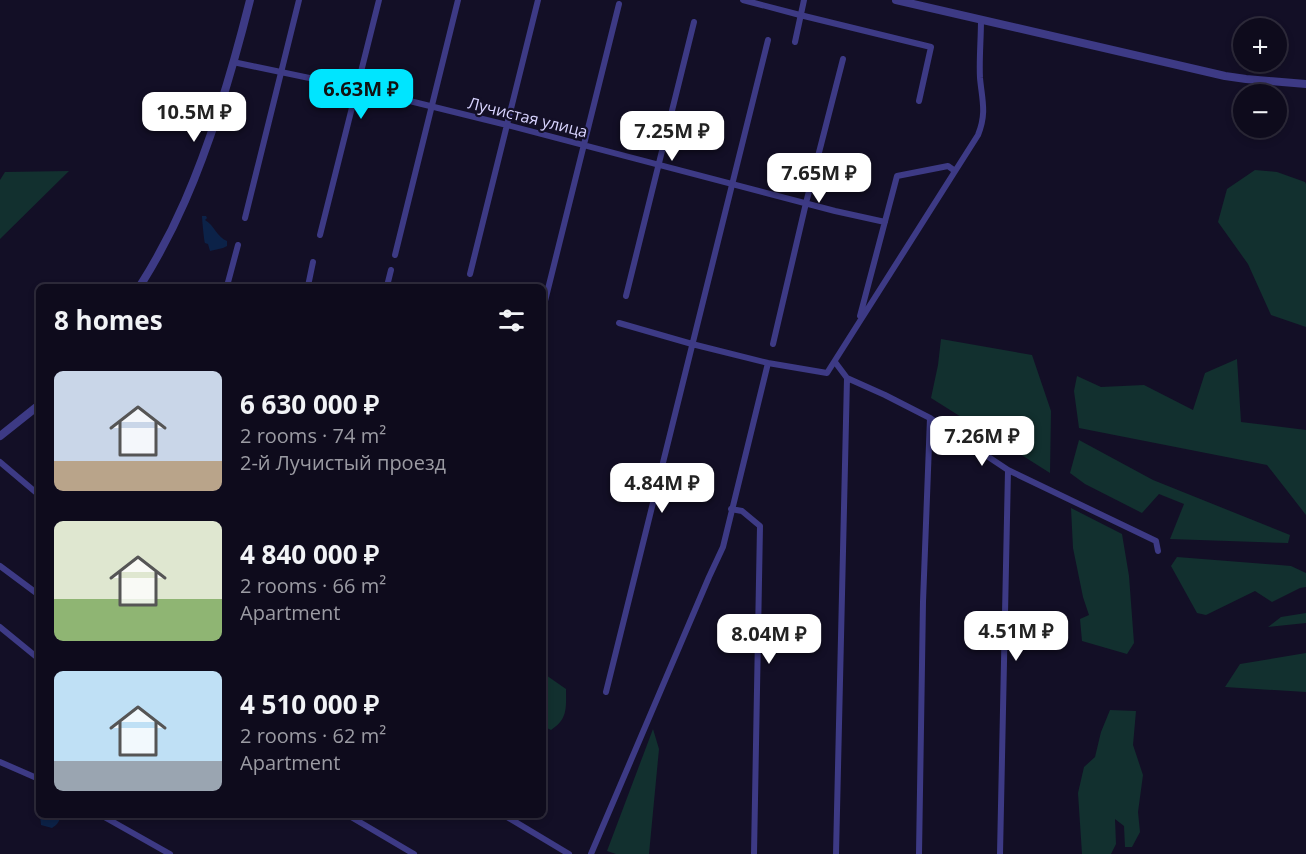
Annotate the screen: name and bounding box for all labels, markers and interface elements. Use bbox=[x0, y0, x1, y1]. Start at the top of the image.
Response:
map controls bbox=[1233, 18, 1287, 138]
button: + bbox=[1233, 18, 1287, 72]
pin: 6.63M ₽ bbox=[306, 69, 416, 120]
text: 6.63M ₽ bbox=[323, 75, 399, 102]
button: − bbox=[1233, 84, 1287, 138]
pin: 10.5M ₽ bbox=[139, 92, 249, 143]
street label: Лучистая улица bbox=[466, 92, 590, 142]
text: 10.5M ₽ bbox=[156, 98, 232, 125]
pin: 7.25M ₽ bbox=[617, 111, 727, 162]
text: 7.25M ₽ bbox=[634, 117, 710, 144]
pin: 7.65M ₽ bbox=[764, 153, 874, 204]
text: 7.65M ₽ bbox=[781, 159, 857, 186]
text: 8 homes bbox=[54, 302, 163, 338]
icon: filters bbox=[495, 304, 528, 337]
text: 6 630 000 ₽ bbox=[240, 386, 379, 422]
icon: home bbox=[102, 395, 174, 467]
pin: 7.26M ₽ bbox=[927, 416, 1037, 467]
text: 2 rooms · 74 m² bbox=[240, 422, 386, 449]
text: 7.26M ₽ bbox=[944, 422, 1020, 449]
text: 2-й Лучистый проезд bbox=[240, 449, 446, 476]
pin: 4.84M ₽ bbox=[607, 463, 717, 514]
text: 4.84M ₽ bbox=[624, 469, 700, 496]
text: 4 840 000 ₽ bbox=[240, 536, 379, 572]
icon: home bbox=[102, 545, 174, 617]
text: 2 rooms · 66 m² bbox=[240, 572, 386, 599]
text: Apartment bbox=[240, 599, 340, 626]
pin: 4.51M ₽ bbox=[961, 611, 1071, 662]
pin: 8.04M ₽ bbox=[714, 614, 824, 665]
text: 4.51M ₽ bbox=[978, 617, 1054, 644]
text: 8.04M ₽ bbox=[731, 620, 807, 647]
text: 4 510 000 ₽ bbox=[240, 686, 379, 722]
icon: home bbox=[102, 695, 174, 767]
text: 2 rooms · 62 m² bbox=[240, 722, 386, 749]
text: Apartment bbox=[240, 749, 340, 776]

